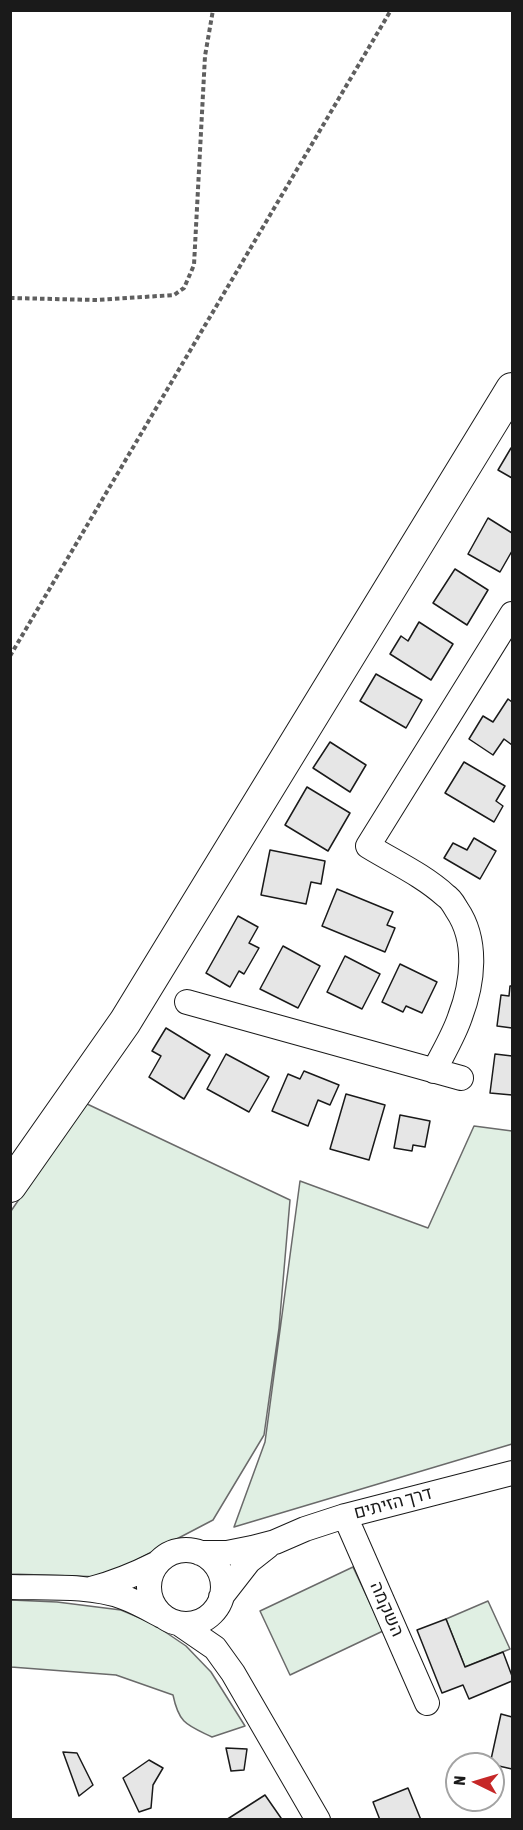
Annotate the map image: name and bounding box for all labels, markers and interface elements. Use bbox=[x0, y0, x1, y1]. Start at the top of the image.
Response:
street label: דרך הזיתים bbox=[352, 1482, 434, 1524]
street label: השקמה bbox=[365, 1578, 409, 1640]
north arrow bbox=[445, 1752, 505, 1812]
text: N bbox=[450, 1775, 468, 1786]

